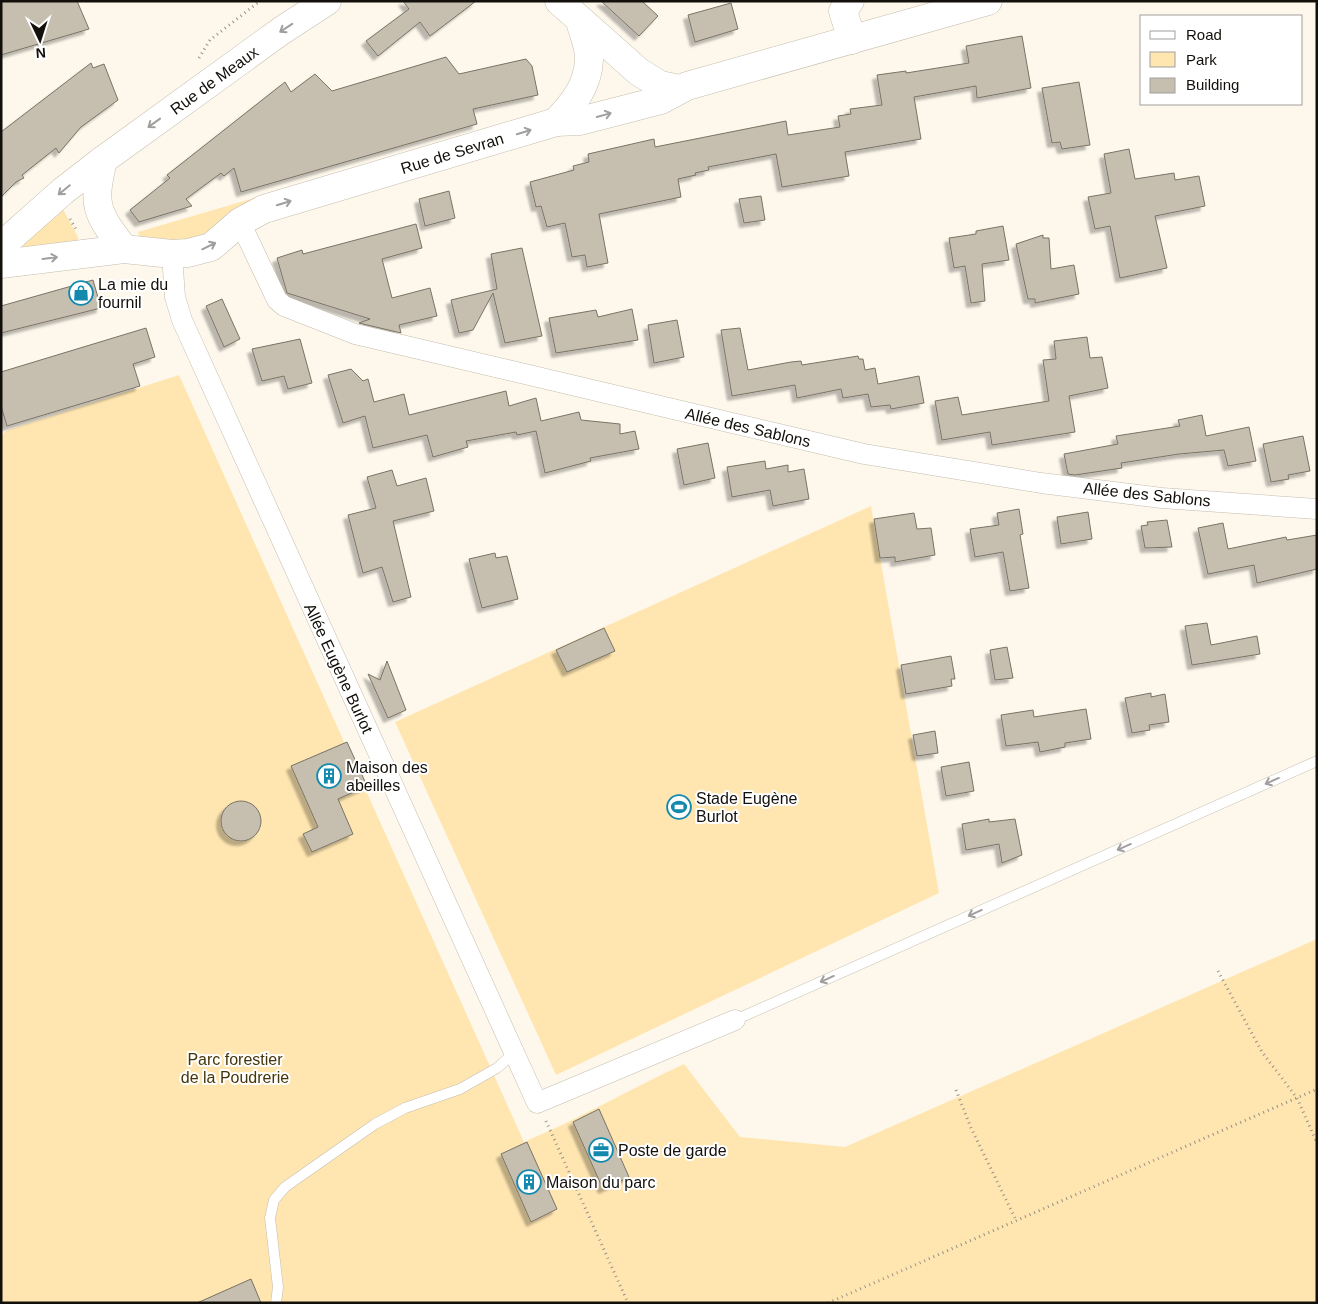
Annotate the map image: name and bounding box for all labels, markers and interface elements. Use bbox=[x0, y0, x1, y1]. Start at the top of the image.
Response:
north arrow bbox=[15, 15, 65, 65]
legend bbox=[1140, 15, 1303, 105]
one-way arrow bbox=[279, 23, 293, 33]
text: Road bbox=[1186, 26, 1222, 43]
street label: Rue de Meaux bbox=[167, 43, 261, 118]
text: N bbox=[35, 45, 47, 61]
text: Park bbox=[1186, 51, 1217, 68]
text: Building bbox=[1186, 76, 1239, 93]
one-way arrow bbox=[595, 110, 611, 119]
one-way arrow bbox=[148, 118, 162, 128]
one-way arrow bbox=[515, 126, 531, 136]
street label: Rue de Sevran bbox=[399, 130, 506, 177]
one-way arrow bbox=[58, 184, 71, 195]
one-way arrow bbox=[276, 197, 292, 207]
one-way arrow bbox=[202, 241, 217, 251]
one-way arrow bbox=[41, 253, 57, 263]
place label: La mie du fournil bbox=[98, 276, 168, 311]
shop icon: La mie du fournil bbox=[68, 280, 94, 306]
street label: Allée des Sablons bbox=[684, 405, 812, 450]
street label: Allée des Sablons bbox=[1082, 479, 1212, 510]
street label: Allée Eugène Burlot bbox=[301, 601, 376, 736]
place label: Maison des abeilles bbox=[346, 759, 428, 794]
building icon: Maison des abeilles bbox=[316, 763, 342, 789]
one-way arrow bbox=[1265, 776, 1280, 786]
place label: Stade Eugène Burlot bbox=[696, 790, 798, 825]
sports icon: Stade Eugène Burlot bbox=[666, 794, 692, 820]
one-way arrow bbox=[1117, 842, 1132, 852]
one-way arrow bbox=[968, 909, 983, 918]
one-way arrow bbox=[820, 975, 835, 985]
park label: Parc forestier de la Poudrerie bbox=[181, 1051, 289, 1086]
office icon: Poste de garde bbox=[588, 1137, 614, 1163]
place label: Poste de garde bbox=[618, 1142, 727, 1159]
building icon: Maison du parc bbox=[516, 1169, 542, 1195]
place label: Maison du parc bbox=[546, 1174, 655, 1191]

